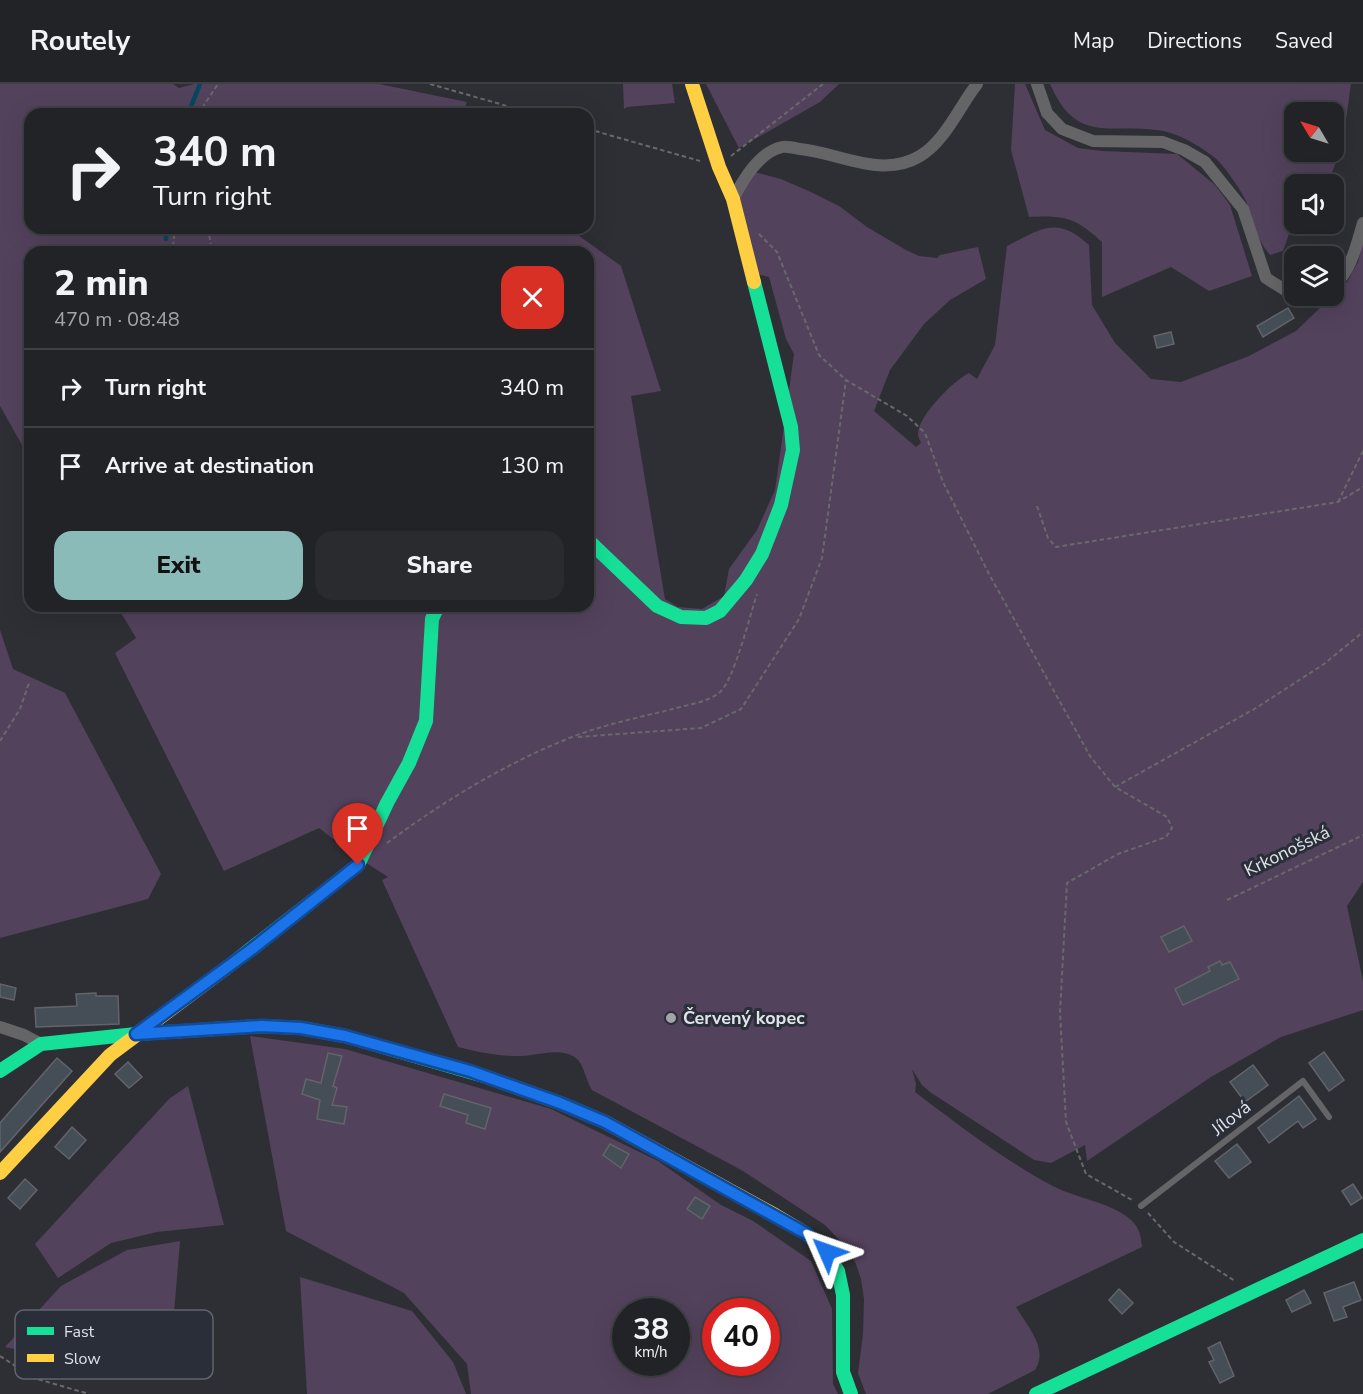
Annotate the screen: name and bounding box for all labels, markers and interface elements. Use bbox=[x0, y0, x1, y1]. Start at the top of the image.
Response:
text: Routely bbox=[30, 22, 130, 60]
text: Map bbox=[1073, 27, 1114, 55]
text: Directions bbox=[1147, 27, 1242, 55]
text: Saved bbox=[1275, 27, 1333, 55]
north arrow bbox=[1284, 102, 1344, 162]
map controls bbox=[1284, 102, 1344, 306]
text: 340 m bbox=[153, 124, 277, 181]
icon: right bbox=[54, 132, 132, 210]
button: sound bbox=[1284, 174, 1344, 234]
text: Turn right bbox=[153, 178, 271, 215]
button: layers bbox=[1284, 246, 1344, 306]
text: 2 min bbox=[54, 259, 149, 308]
button: close bbox=[501, 266, 564, 329]
text: 470 m · 08:48 bbox=[54, 306, 180, 333]
icon: right bbox=[54, 372, 87, 405]
text: Turn right bbox=[105, 373, 206, 403]
text: 340 m bbox=[500, 373, 564, 403]
icon: arrive bbox=[54, 450, 87, 483]
text: Arrive at destination bbox=[105, 451, 314, 481]
text: 130 m bbox=[500, 451, 564, 481]
button: Exit bbox=[54, 531, 303, 600]
button: Share bbox=[315, 531, 564, 600]
pin bbox=[332, 803, 383, 865]
icon: arrive bbox=[341, 812, 374, 845]
street label: Krkonošská bbox=[1240, 820, 1334, 882]
place label: Červený kopec bbox=[683, 1006, 805, 1030]
marker: Červený kopec bbox=[664, 1011, 678, 1025]
street label: Jílová bbox=[1205, 1095, 1256, 1142]
position arrow bbox=[795, 1220, 859, 1284]
speed limit sign: 40 bbox=[702, 1298, 780, 1376]
text: 38 bbox=[633, 1309, 669, 1350]
legend bbox=[15, 1310, 213, 1379]
text: Fast bbox=[64, 1321, 95, 1343]
text: km/h bbox=[634, 1342, 668, 1362]
text: Slow bbox=[64, 1348, 101, 1370]

